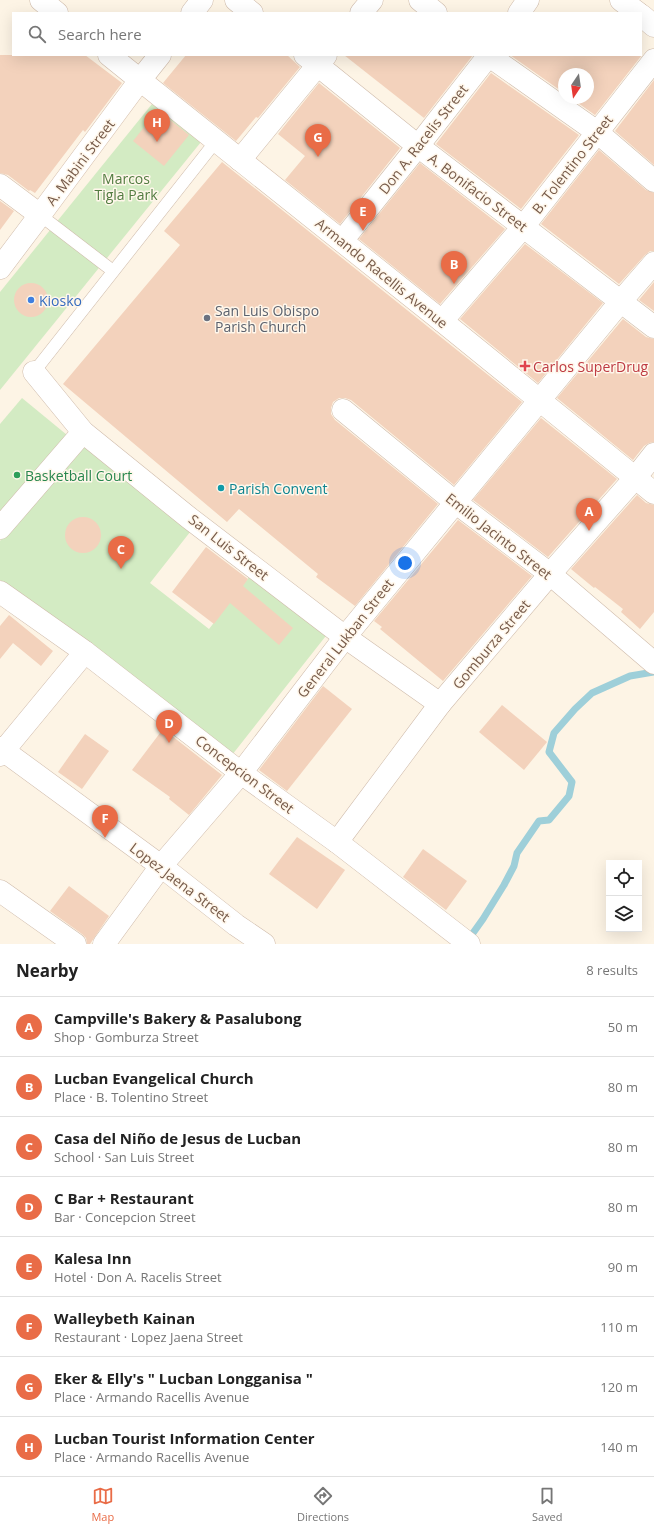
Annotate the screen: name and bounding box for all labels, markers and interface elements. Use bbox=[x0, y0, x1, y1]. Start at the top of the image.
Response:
search box bbox=[12, 12, 642, 56]
icon: search bbox=[26, 23, 48, 45]
text: Search here bbox=[58, 24, 142, 44]
north arrow bbox=[558, 68, 594, 104]
street label: Don A. Racelis Street bbox=[374, 80, 472, 198]
pin: H bbox=[144, 109, 170, 142]
street label: B. Tolentino Street bbox=[527, 111, 617, 217]
street label: A. Mabini Street bbox=[41, 115, 119, 209]
pin: G bbox=[305, 124, 331, 157]
street label: A. Bonifacio Street bbox=[425, 148, 531, 236]
park label: Marcos Tigla Park bbox=[94, 169, 158, 204]
pin: E bbox=[350, 198, 376, 231]
street label: Armando Racellis Avenue bbox=[312, 214, 452, 332]
pin: B bbox=[441, 251, 467, 284]
place label: Kiosko bbox=[39, 291, 82, 310]
marker: Kiosko bbox=[26, 295, 36, 305]
place label: San Luis Obispo Parish Church bbox=[215, 301, 319, 336]
marker: San Luis Obispo Parish Church bbox=[202, 313, 212, 323]
place label: Carlos SuperDrug bbox=[533, 357, 648, 376]
marker: Carlos SuperDrug bbox=[520, 361, 530, 371]
place label: Basketball Court bbox=[25, 466, 132, 485]
marker: Basketball Court bbox=[12, 470, 22, 480]
place label: Parish Convent bbox=[229, 479, 328, 498]
marker: Parish Convent bbox=[216, 483, 226, 493]
street label: Emilio Jacinto Street bbox=[442, 489, 556, 583]
pin: A bbox=[576, 498, 602, 531]
street label: San Luis Street bbox=[185, 510, 273, 584]
pin: C bbox=[108, 536, 134, 569]
your location bbox=[395, 553, 415, 573]
street label: General Lukban Street bbox=[293, 575, 397, 701]
street label: Gomburza Street bbox=[448, 595, 534, 693]
pin: D bbox=[156, 710, 182, 743]
street label: Concepcion Street bbox=[192, 731, 298, 817]
pin: F bbox=[92, 805, 118, 838]
street label: Lopez Jaena Street bbox=[126, 838, 234, 926]
map controls bbox=[606, 860, 642, 932]
button: locate bbox=[606, 860, 642, 896]
button: layers bbox=[606, 896, 642, 932]
text: Nearby bbox=[16, 959, 78, 982]
text: 8 results bbox=[586, 961, 638, 979]
text: Campville's Bakery & Pasalubong bbox=[54, 1008, 302, 1028]
text: A bbox=[25, 1018, 33, 1036]
text: 50 m bbox=[608, 1018, 638, 1036]
text: Shop · Gomburza Street bbox=[54, 1028, 199, 1046]
text: Lucban Evangelical Church bbox=[54, 1068, 254, 1088]
text: B bbox=[25, 1078, 33, 1096]
text: 80 m bbox=[608, 1078, 638, 1096]
text: Place · B. Tolentino Street bbox=[54, 1088, 208, 1106]
text: Casa del Niño de Jesus de Lucban bbox=[54, 1128, 301, 1148]
text: C bbox=[25, 1138, 33, 1156]
text: 80 m bbox=[608, 1138, 638, 1156]
text: School · San Luis Street bbox=[54, 1148, 194, 1166]
text: C Bar + Restaurant bbox=[54, 1188, 194, 1208]
text: D bbox=[24, 1198, 34, 1216]
text: 80 m bbox=[608, 1198, 638, 1216]
text: Bar · Concepcion Street bbox=[54, 1208, 196, 1226]
text: Kalesa Inn bbox=[54, 1248, 132, 1268]
text: E bbox=[25, 1258, 33, 1276]
text: 90 m bbox=[608, 1258, 638, 1276]
text: Hotel · Don A. Racelis Street bbox=[54, 1268, 222, 1286]
text: Walleybeth Kainan bbox=[54, 1308, 195, 1328]
text: F bbox=[25, 1318, 33, 1336]
text: 110 m bbox=[600, 1318, 638, 1336]
text: Restaurant · Lopez Jaena Street bbox=[54, 1328, 243, 1346]
text: Eker & Elly's " Lucban Longganisa " bbox=[54, 1368, 313, 1388]
text: G bbox=[24, 1378, 34, 1396]
text: 120 m bbox=[600, 1378, 638, 1396]
text: Place · Armando Racellis Avenue bbox=[54, 1388, 249, 1406]
text: Lucban Tourist Information Center bbox=[54, 1428, 315, 1448]
text: H bbox=[24, 1438, 34, 1456]
text: 140 m bbox=[600, 1438, 638, 1456]
text: Place · Armando Racellis Avenue bbox=[54, 1448, 249, 1466]
tab: Map bbox=[91, 1485, 114, 1524]
tab: Directions bbox=[297, 1485, 349, 1524]
tab: Saved bbox=[532, 1485, 563, 1524]

